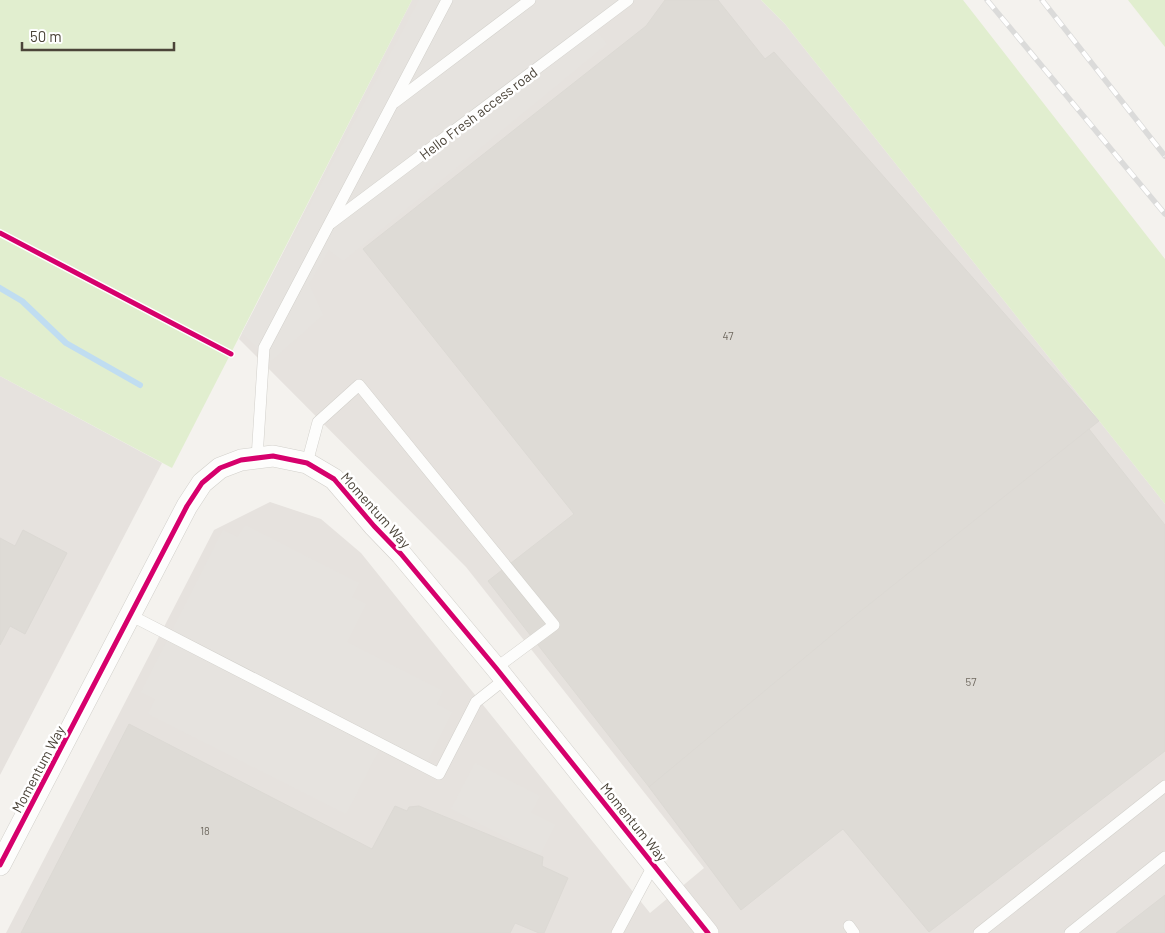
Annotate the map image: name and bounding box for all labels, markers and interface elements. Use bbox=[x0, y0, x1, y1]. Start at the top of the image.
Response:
scale bar bbox=[22, 20, 175, 52]
text: 50 m bbox=[30, 27, 62, 45]
street label: Hello Fresh access road bbox=[416, 63, 540, 163]
house number: 47 bbox=[723, 329, 733, 342]
street label: Momentum Way bbox=[337, 469, 415, 552]
house number: 57 bbox=[966, 675, 976, 688]
street label: Momentum Way bbox=[8, 722, 68, 815]
street label: Momentum Way bbox=[597, 779, 671, 865]
house number: 18 bbox=[200, 824, 210, 837]

